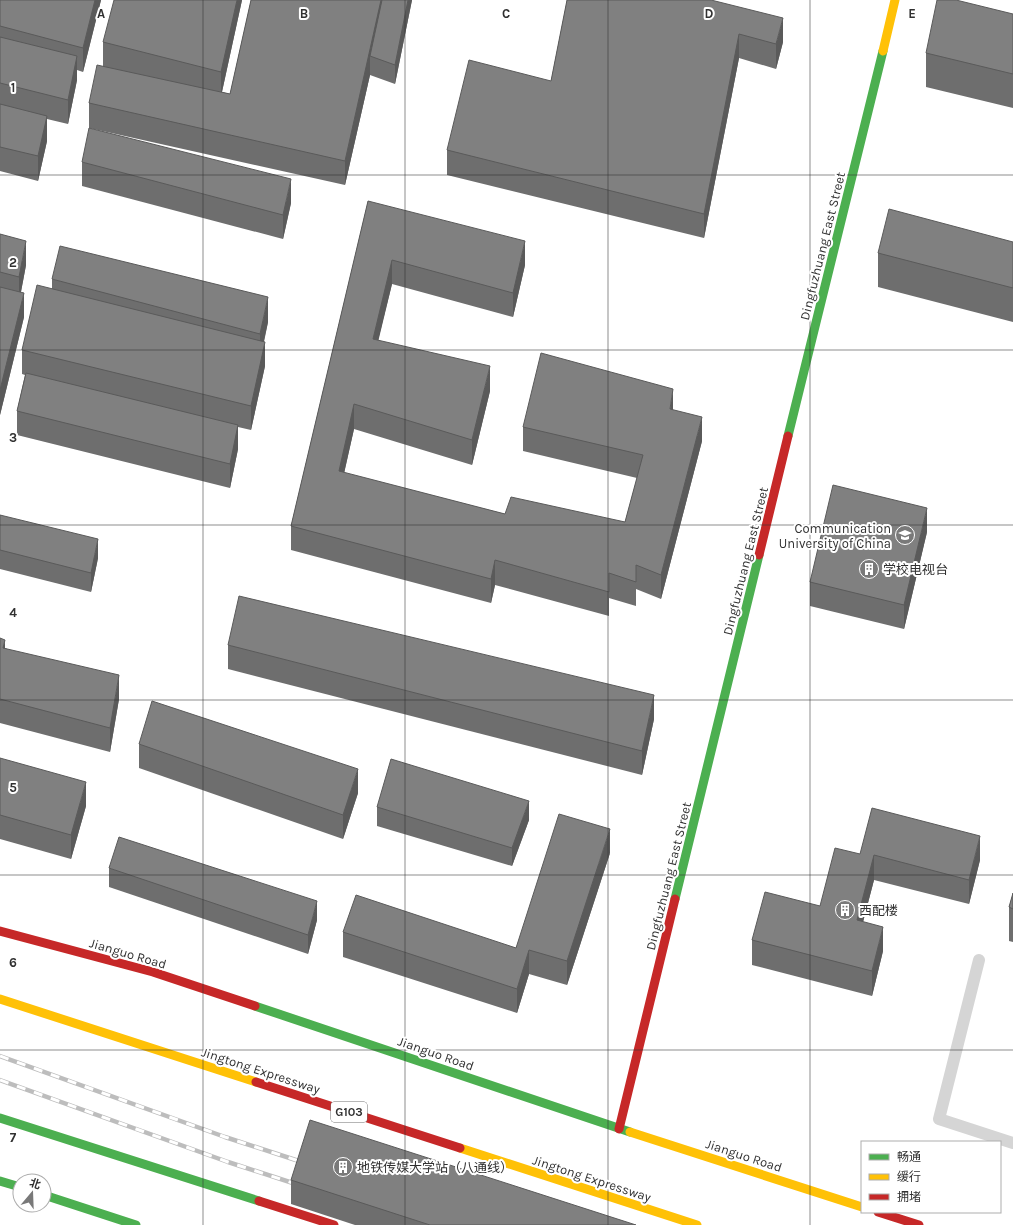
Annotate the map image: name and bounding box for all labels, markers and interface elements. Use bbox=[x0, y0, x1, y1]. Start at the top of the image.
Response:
text: A bbox=[97, 6, 105, 21]
text: B bbox=[300, 6, 308, 21]
text: C bbox=[502, 6, 510, 21]
text: D bbox=[705, 6, 714, 21]
text: E bbox=[908, 6, 916, 21]
text: 1 bbox=[11, 80, 15, 95]
street label: Dingfuzhuang East Street bbox=[797, 170, 848, 322]
text: 2 bbox=[9, 255, 17, 270]
text: 3 bbox=[9, 430, 17, 445]
street label: Dingfuzhuang East Street bbox=[720, 485, 771, 637]
place label: Communication University of China bbox=[779, 521, 891, 551]
school or university icon: Communication University of China bbox=[894, 524, 916, 546]
building icon: 学校电视台 bbox=[858, 558, 880, 580]
place label: 学校电视台 bbox=[883, 562, 948, 577]
text: 4 bbox=[9, 605, 17, 620]
text: 5 bbox=[9, 780, 17, 795]
street label: Dingfuzhuang East Street bbox=[643, 800, 694, 952]
building icon: 西配楼 bbox=[834, 899, 856, 921]
place label: 西配楼 bbox=[859, 903, 898, 918]
street label: Jianguo Road bbox=[88, 935, 168, 972]
text: 6 bbox=[9, 955, 17, 970]
street label: Jianguo Road bbox=[396, 1033, 476, 1073]
street label: Jingtong Expressway bbox=[200, 1044, 322, 1097]
road number: G103 bbox=[331, 1102, 367, 1122]
text: 7 bbox=[10, 1130, 17, 1145]
street label: Jianguo Road bbox=[704, 1136, 784, 1175]
legend bbox=[861, 1141, 1001, 1213]
text: 畅通 bbox=[897, 1150, 921, 1164]
street label: Jingtong Expressway bbox=[531, 1152, 653, 1205]
building icon: 地铁传媒大学站（八通线） bbox=[332, 1156, 354, 1178]
place label: 地铁传媒大学站（八通线） bbox=[357, 1160, 513, 1175]
text: 缓行 bbox=[897, 1170, 921, 1184]
north arrow bbox=[12, 1173, 52, 1213]
text: 北 bbox=[28, 1176, 42, 1192]
text: 拥堵 bbox=[897, 1190, 921, 1204]

